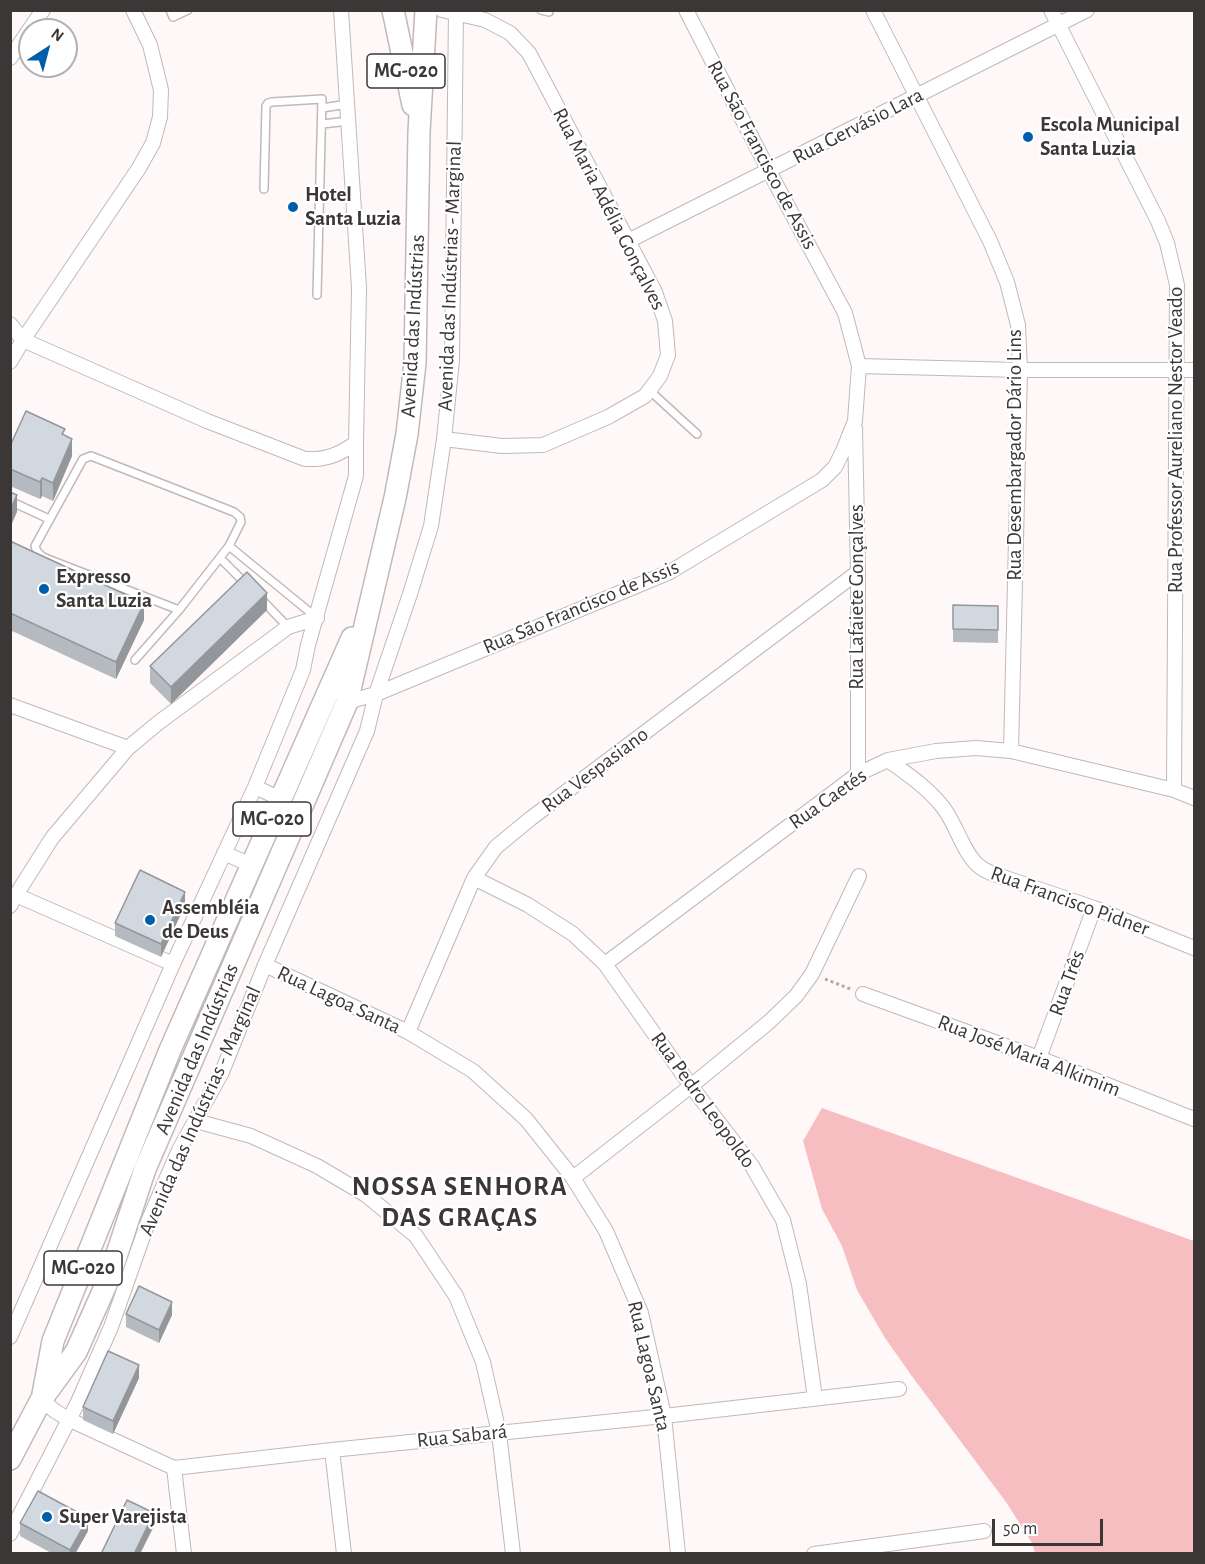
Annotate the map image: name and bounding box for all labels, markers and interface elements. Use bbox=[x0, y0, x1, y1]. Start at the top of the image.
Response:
north arrow bbox=[18, 18, 78, 78]
text: N bbox=[48, 25, 67, 45]
road number: MG-020 bbox=[367, 54, 445, 88]
street label: Rua São Francisco de Assis bbox=[701, 56, 823, 254]
street label: Rua Gervásio Lara bbox=[788, 82, 928, 170]
street label: Rua Maria Adélia Gonçalves bbox=[547, 104, 671, 314]
place label: Escola Municipal Santa Luzia bbox=[1040, 112, 1180, 162]
marker: Escola Municipal Santa Luzia bbox=[1021, 130, 1035, 144]
street label: Avenida das Indústrias - Marginal bbox=[433, 140, 467, 412]
place label: Hotel Santa Luzia bbox=[305, 182, 401, 232]
marker: Hotel Santa Luzia bbox=[286, 200, 300, 214]
street label: Avenida das Indústrias bbox=[396, 234, 430, 418]
street label: Rua Professor Aureliano Nestor Veado bbox=[1163, 287, 1189, 593]
street label: Rua Desembargador Dário Lins bbox=[1002, 329, 1028, 581]
street label: Rua Lafaiete Gonçalves bbox=[844, 504, 870, 690]
street label: Rua São Francisco de Assis bbox=[479, 554, 683, 660]
place label: Expresso Santa Luzia bbox=[56, 564, 152, 614]
marker: Expresso Santa Luzia bbox=[37, 582, 51, 596]
street label: Rua Vespasiano bbox=[537, 722, 653, 818]
street label: Rua Caetés bbox=[784, 763, 872, 835]
road number: MG-020 bbox=[233, 802, 311, 836]
street label: Rua Francisco Pidner bbox=[987, 861, 1153, 941]
place label: Assembléia de Deus bbox=[162, 895, 260, 945]
marker: Assembléia de Deus bbox=[143, 913, 157, 927]
street label: Rua Três bbox=[1043, 947, 1091, 1019]
street label: Avenida das Indústrias bbox=[150, 960, 244, 1138]
street label: Rua Lagoa Santa bbox=[273, 960, 405, 1040]
street label: Avenida das Indústrias - Marginal bbox=[133, 982, 267, 1240]
street label: Rua José Maria Alkimim bbox=[934, 1009, 1124, 1103]
street label: Rua Pedro Leopoldo bbox=[645, 1027, 761, 1173]
district label: NOSSA SENHORA DAS GRAÇAS bbox=[352, 1171, 568, 1234]
road number: MG-020 bbox=[44, 1251, 122, 1285]
street label: Rua Lagoa Santa bbox=[622, 1298, 676, 1434]
street label: Rua Sabará bbox=[415, 1419, 509, 1453]
place label: Super Varejista bbox=[59, 1504, 187, 1530]
scale bar bbox=[995, 1507, 1106, 1545]
marker: Super Varejista bbox=[40, 1510, 54, 1524]
text: 50 m bbox=[1003, 1520, 1037, 1538]

